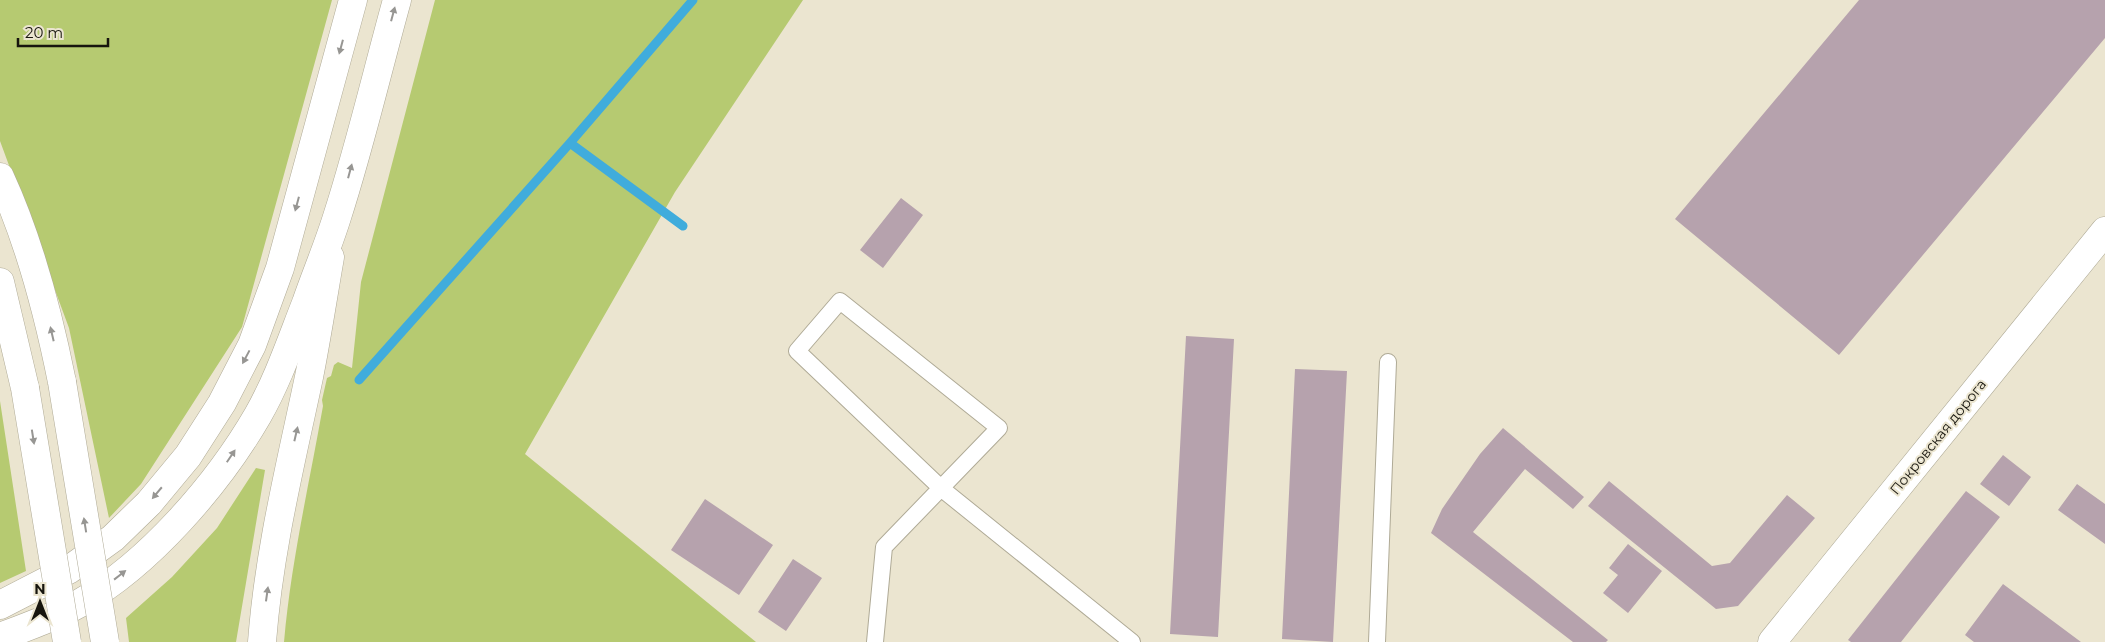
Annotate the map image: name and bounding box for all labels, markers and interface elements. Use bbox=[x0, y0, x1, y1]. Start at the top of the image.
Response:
one-way arrow bbox=[389, 6, 397, 22]
scale bar bbox=[18, 15, 108, 47]
text: 20 m bbox=[25, 23, 63, 42]
one-way arrow bbox=[336, 40, 344, 55]
one-way arrow bbox=[346, 163, 354, 178]
one-way arrow bbox=[293, 196, 301, 211]
one-way arrow bbox=[48, 327, 56, 342]
one-way arrow bbox=[242, 350, 250, 365]
street label: Покровская дорога bbox=[1886, 376, 1990, 498]
one-way arrow bbox=[292, 426, 300, 441]
one-way arrow bbox=[29, 429, 37, 445]
one-way arrow bbox=[226, 450, 236, 463]
one-way arrow bbox=[152, 487, 163, 499]
one-way arrow bbox=[81, 516, 89, 532]
one-way arrow bbox=[113, 569, 126, 580]
north arrow bbox=[15, 577, 65, 627]
text: N bbox=[34, 580, 46, 598]
one-way arrow bbox=[263, 585, 271, 601]

